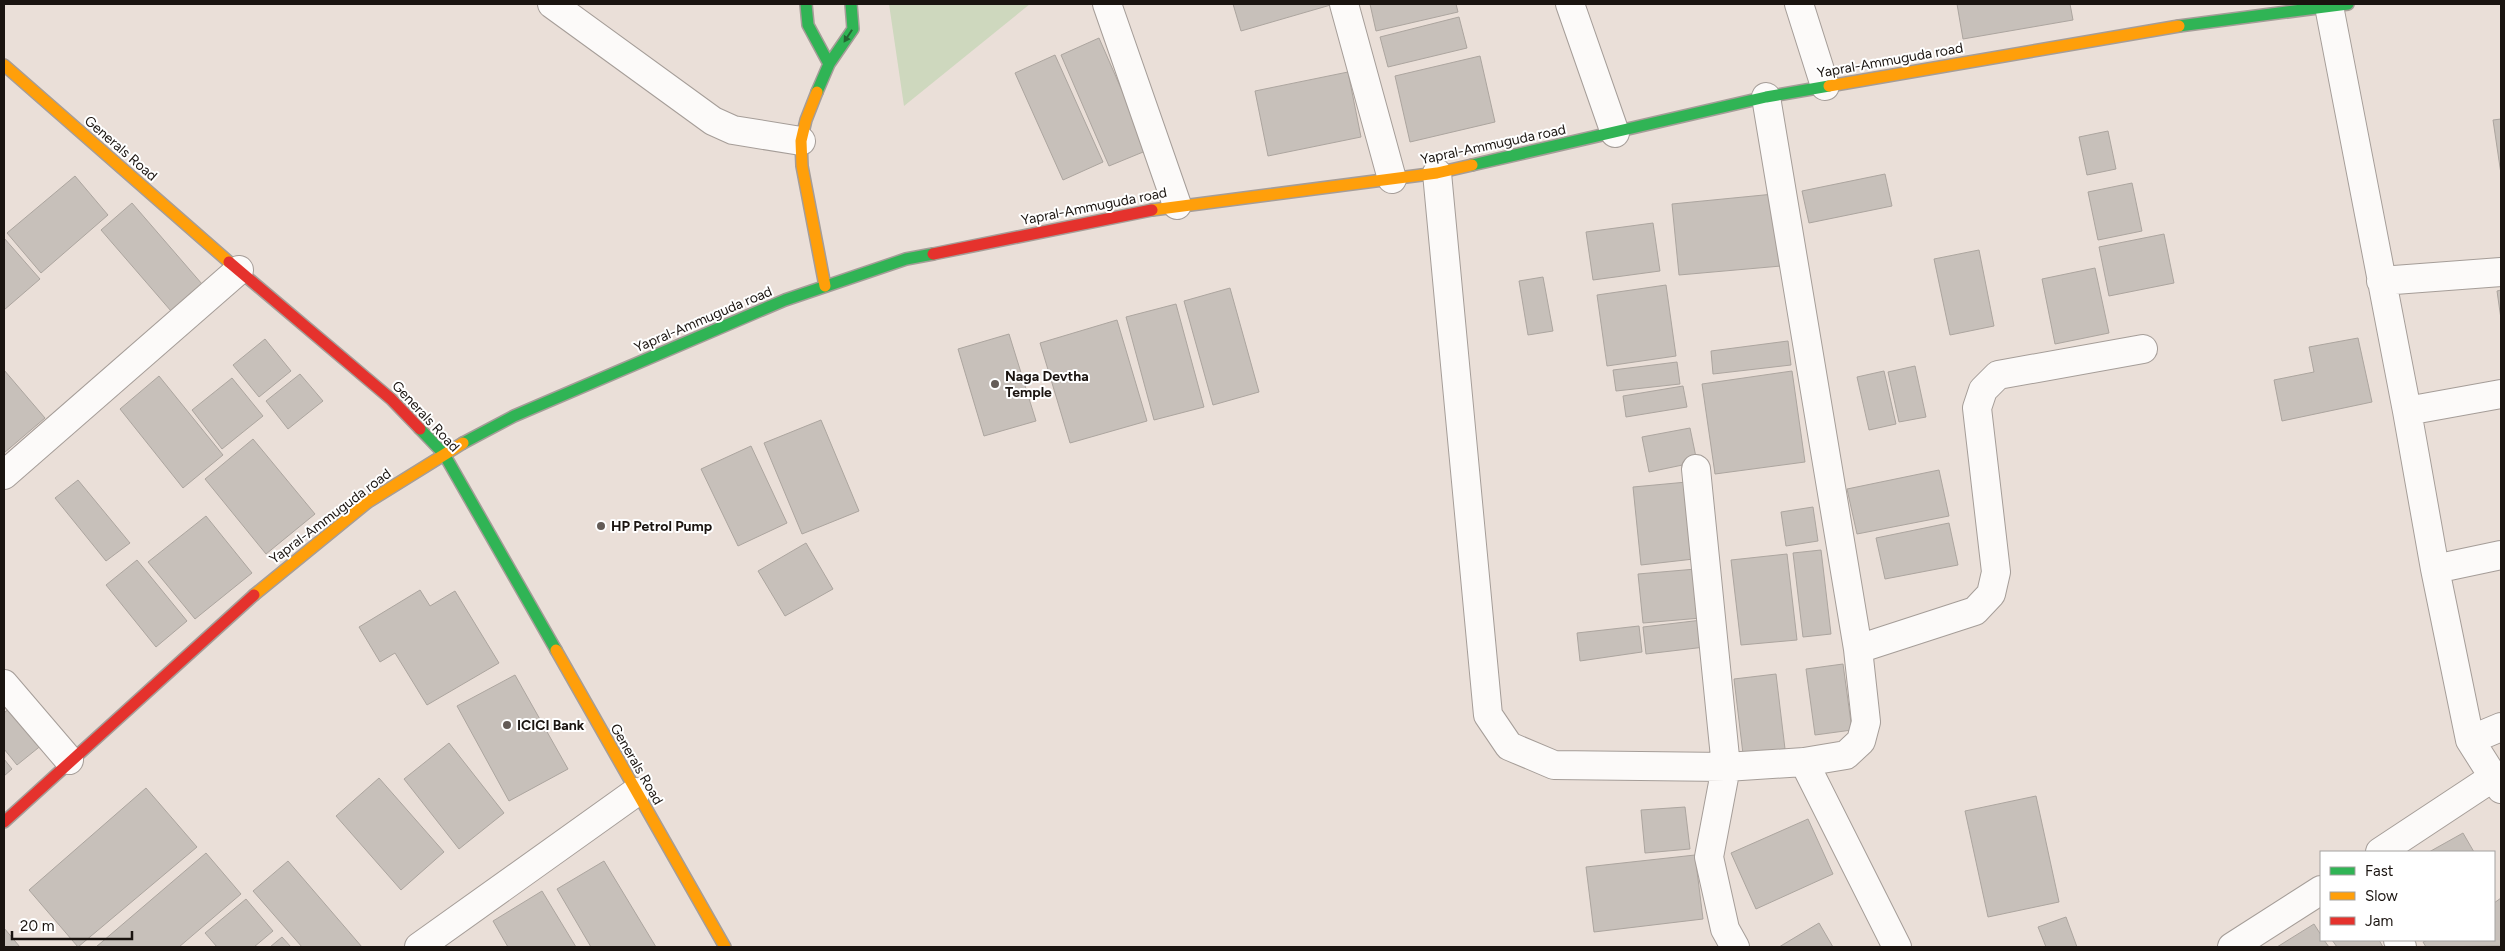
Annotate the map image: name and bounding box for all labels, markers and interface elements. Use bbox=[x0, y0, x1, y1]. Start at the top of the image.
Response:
one-way arrow bbox=[843, 29, 853, 43]
street label: Yapral-Ammuguda road bbox=[1816, 39, 1964, 82]
street label: Generals Road bbox=[81, 112, 161, 185]
street label: Yapral-Ammuguda road bbox=[1419, 121, 1567, 168]
street label: Yapral-Ammuguda road bbox=[1020, 184, 1168, 229]
street label: Yapral-Ammuguda road bbox=[632, 283, 775, 356]
place label: Naga Devtha Temple bbox=[1005, 368, 1089, 401]
street label: Generals Road bbox=[388, 377, 463, 455]
marker: Naga Devtha Temple bbox=[989, 378, 1001, 390]
street label: Yapral-Ammuguda road bbox=[266, 465, 395, 568]
place label: HP Petrol Pump bbox=[611, 518, 712, 535]
marker: HP Petrol Pump bbox=[595, 520, 607, 532]
place label: ICICI Bank bbox=[517, 717, 585, 734]
marker: ICICI Bank bbox=[501, 719, 513, 731]
street label: Generals Road bbox=[606, 721, 667, 808]
legend bbox=[2320, 851, 2495, 941]
text: Fast bbox=[2365, 862, 2394, 880]
text: Slow bbox=[2365, 887, 2398, 905]
scale bar bbox=[12, 908, 132, 940]
text: Jam bbox=[2365, 912, 2393, 930]
text: 20 m bbox=[20, 917, 54, 935]

